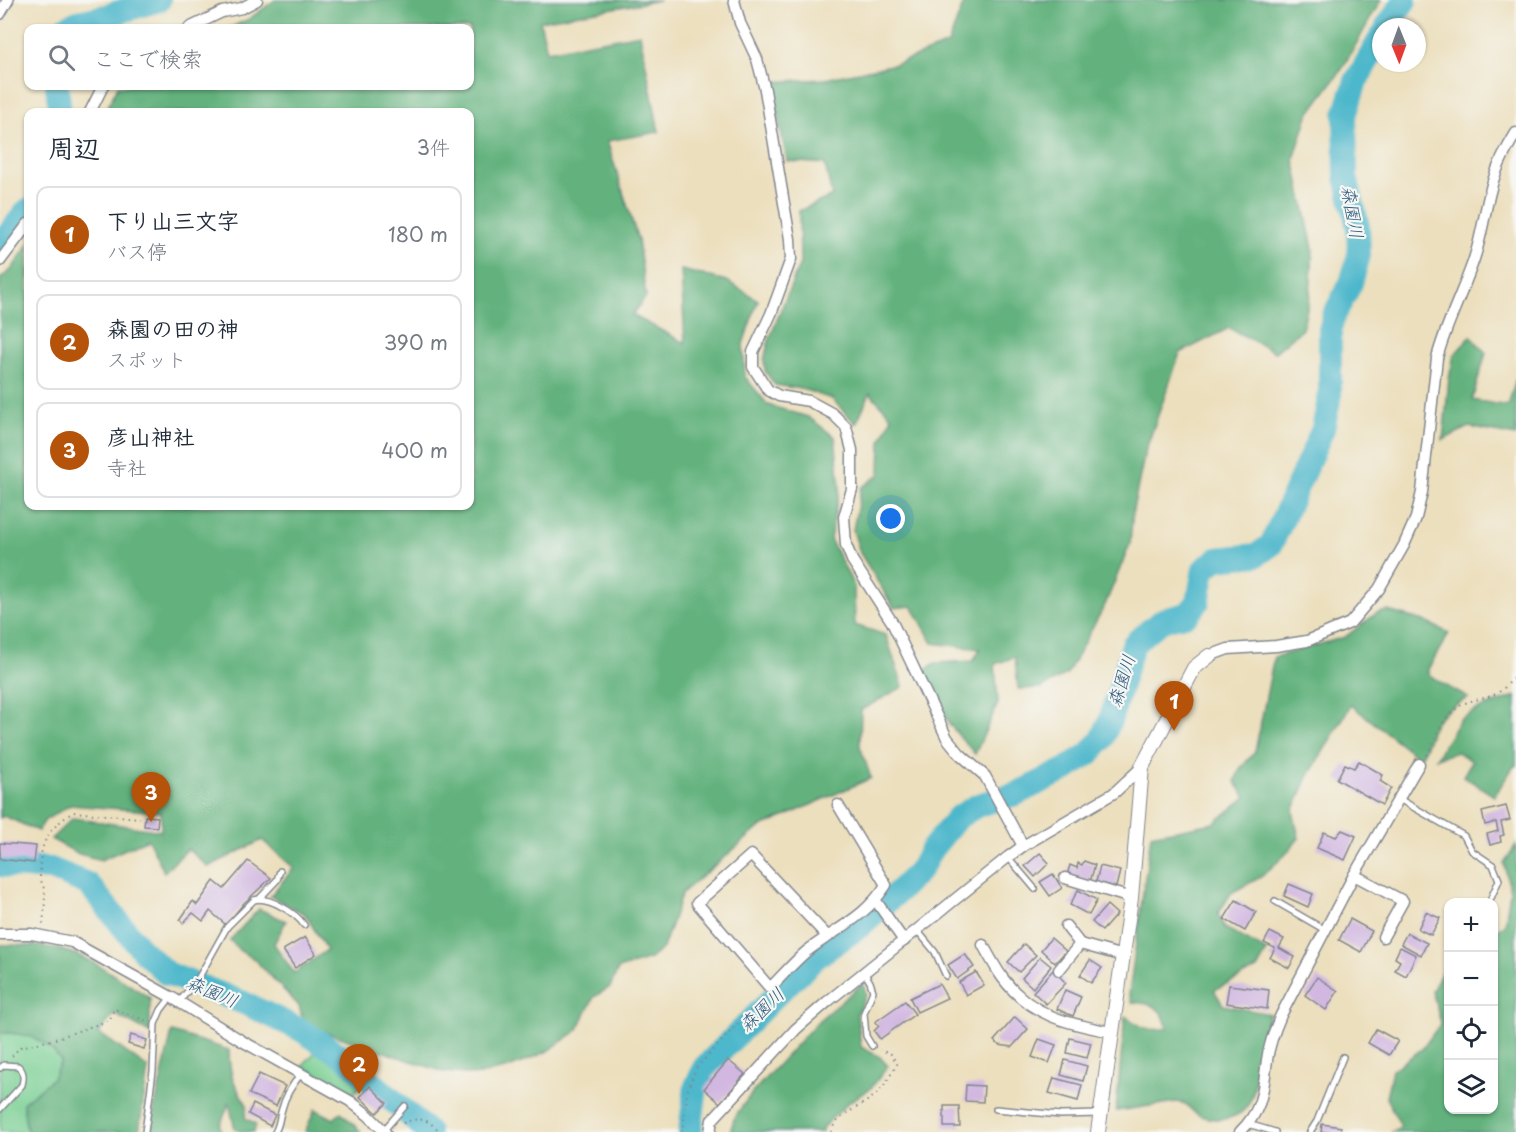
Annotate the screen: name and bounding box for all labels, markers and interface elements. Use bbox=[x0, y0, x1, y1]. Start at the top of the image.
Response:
north arrow bbox=[1372, 18, 1426, 72]
search box bbox=[24, 24, 474, 90]
icon: search bbox=[45, 41, 78, 74]
text: ここで検索 bbox=[93, 41, 203, 74]
text: 周辺 bbox=[48, 128, 100, 167]
text: 3件 bbox=[417, 132, 450, 162]
water label: 森園川 bbox=[1335, 183, 1371, 241]
text: 下り山三文字 bbox=[107, 203, 239, 236]
text: 1 bbox=[65, 219, 74, 249]
text: 180 m bbox=[388, 219, 448, 249]
text: バス停 bbox=[107, 236, 167, 266]
text: 森園の田の神 bbox=[107, 311, 239, 344]
text: 2 bbox=[62, 327, 77, 357]
text: 390 m bbox=[384, 327, 448, 357]
text: スポット bbox=[107, 344, 187, 374]
text: 彦山神社 bbox=[107, 419, 195, 452]
text: 3 bbox=[63, 435, 76, 465]
text: 400 m bbox=[381, 435, 448, 465]
text: 寺社 bbox=[107, 452, 147, 482]
your location bbox=[876, 504, 905, 533]
water label: 森園川 bbox=[1100, 651, 1141, 710]
pin: 1 bbox=[1154, 682, 1194, 731]
pin: 3 bbox=[132, 772, 170, 822]
map controls bbox=[1444, 898, 1498, 1114]
button: + bbox=[1444, 898, 1498, 952]
button: − bbox=[1444, 952, 1498, 1006]
water label: 森園川 bbox=[182, 968, 243, 1014]
water label: 森園川 bbox=[732, 980, 790, 1037]
button: locate bbox=[1444, 1006, 1498, 1060]
pin: 2 bbox=[340, 1044, 378, 1094]
button: layers bbox=[1444, 1060, 1498, 1114]

